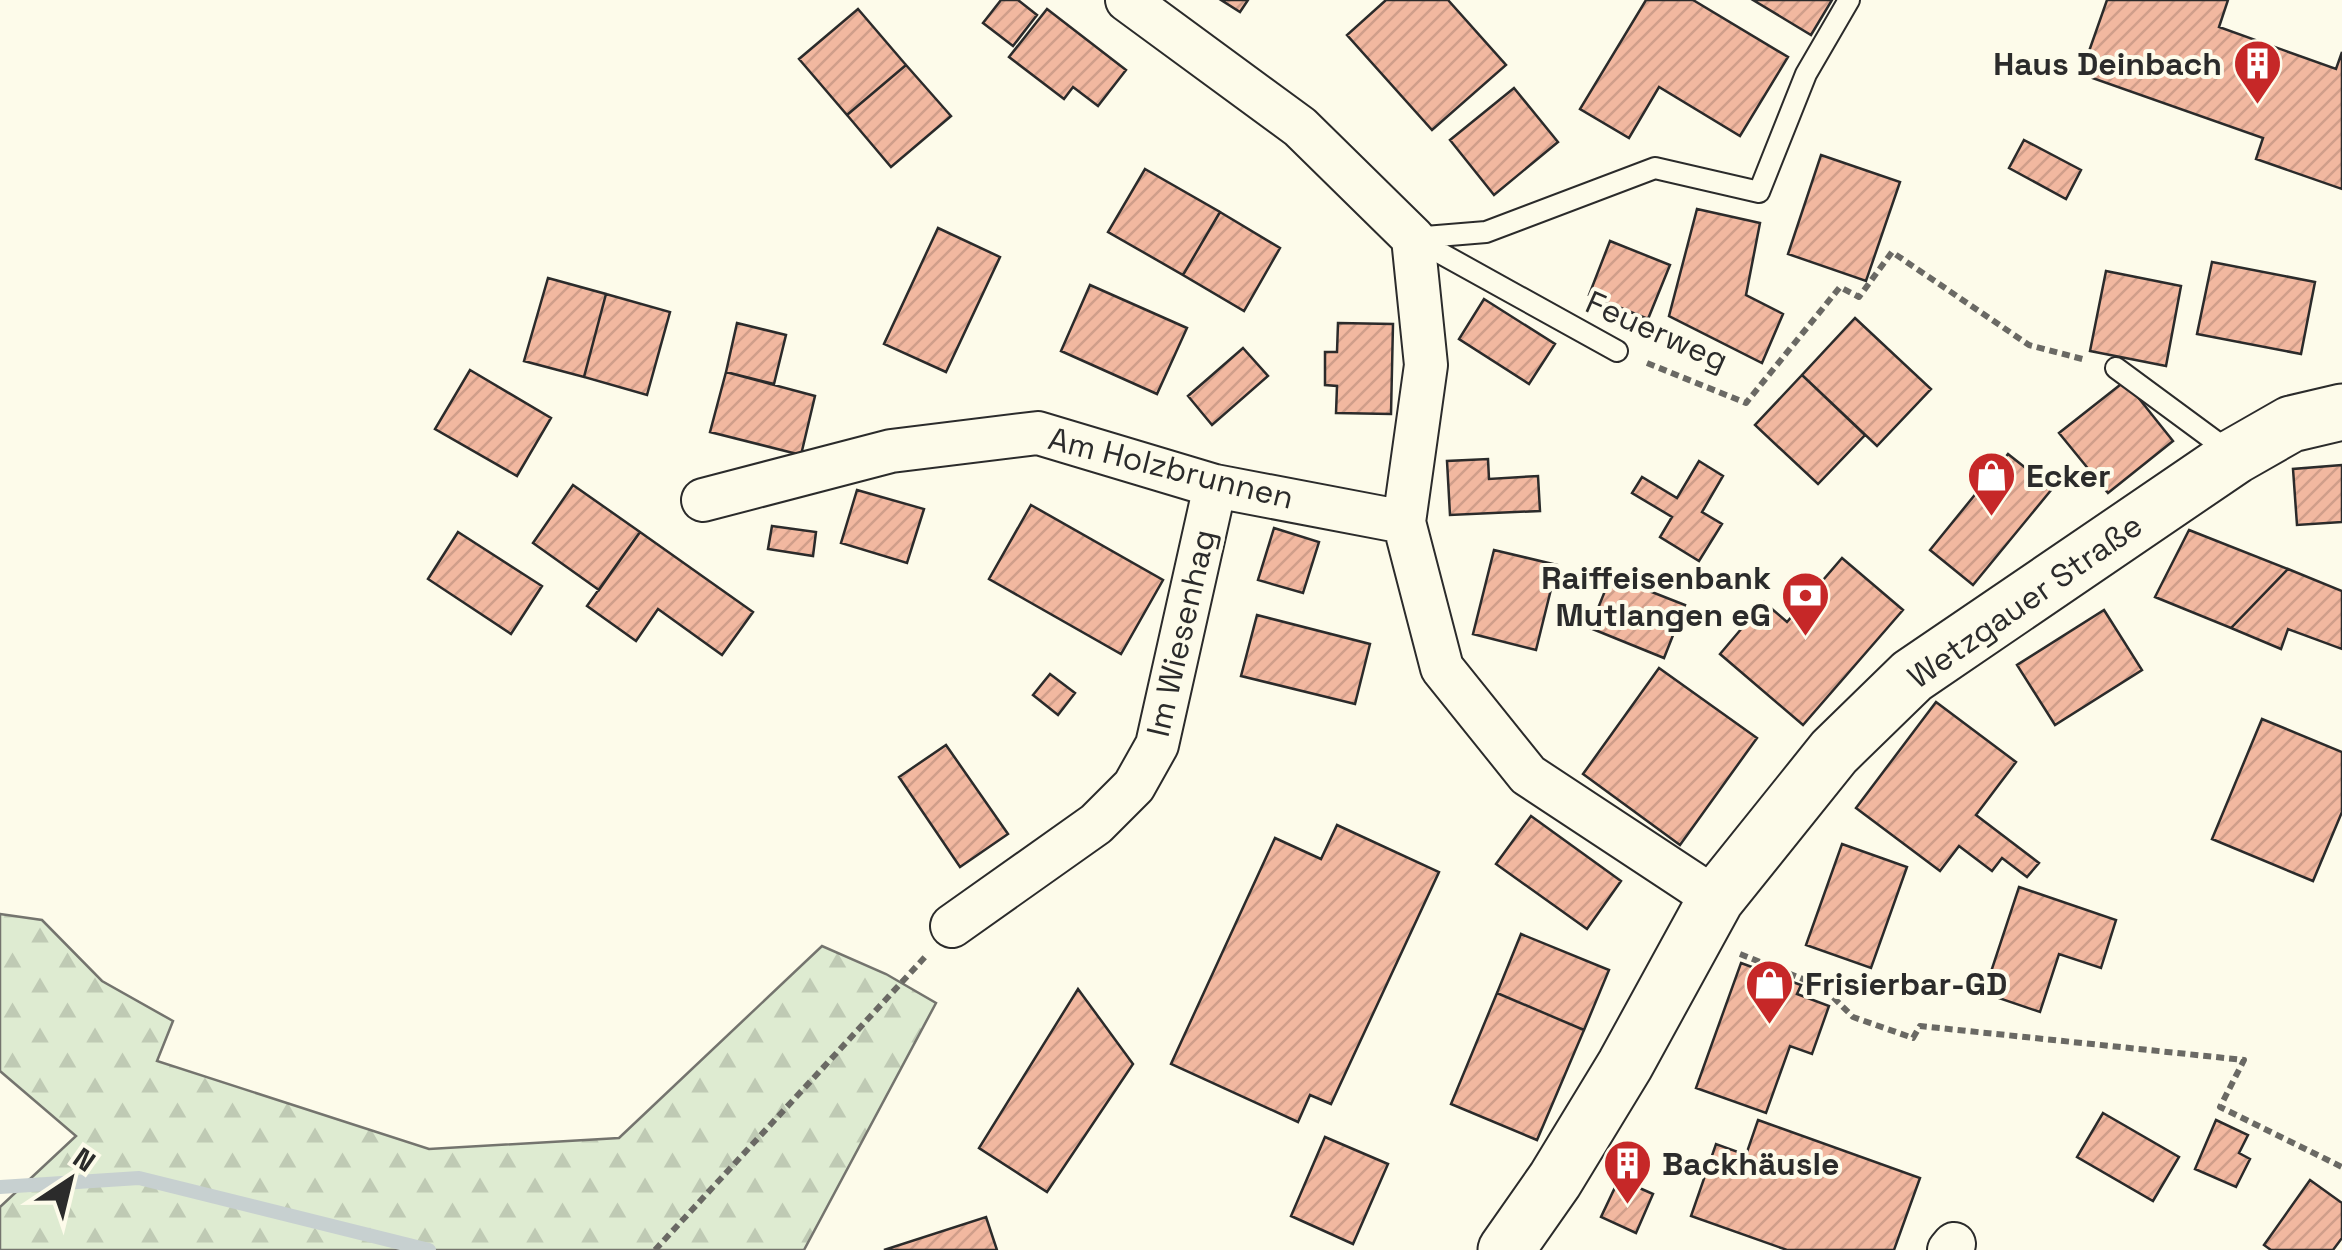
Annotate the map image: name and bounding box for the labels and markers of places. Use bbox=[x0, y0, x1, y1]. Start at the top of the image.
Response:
building icon: Haus Deinbach bbox=[2231, 38, 2283, 106]
place label: Haus Deinbach bbox=[1993, 44, 2222, 84]
shop icon: Ecker bbox=[1965, 450, 2017, 518]
place label: Ecker bbox=[2026, 456, 2111, 496]
place label: Raiffeisenbank Mutlangen eG bbox=[1541, 558, 1771, 635]
bank icon: Raiffeisenbank Mutlangen eG bbox=[1780, 570, 1832, 638]
shop icon: Frisierbar-GD bbox=[1744, 958, 1796, 1026]
place label: Frisierbar-GD bbox=[1805, 964, 2007, 1004]
building icon: Backhäusle bbox=[1601, 1138, 1653, 1206]
place label: Backhäusle bbox=[1662, 1144, 1839, 1184]

